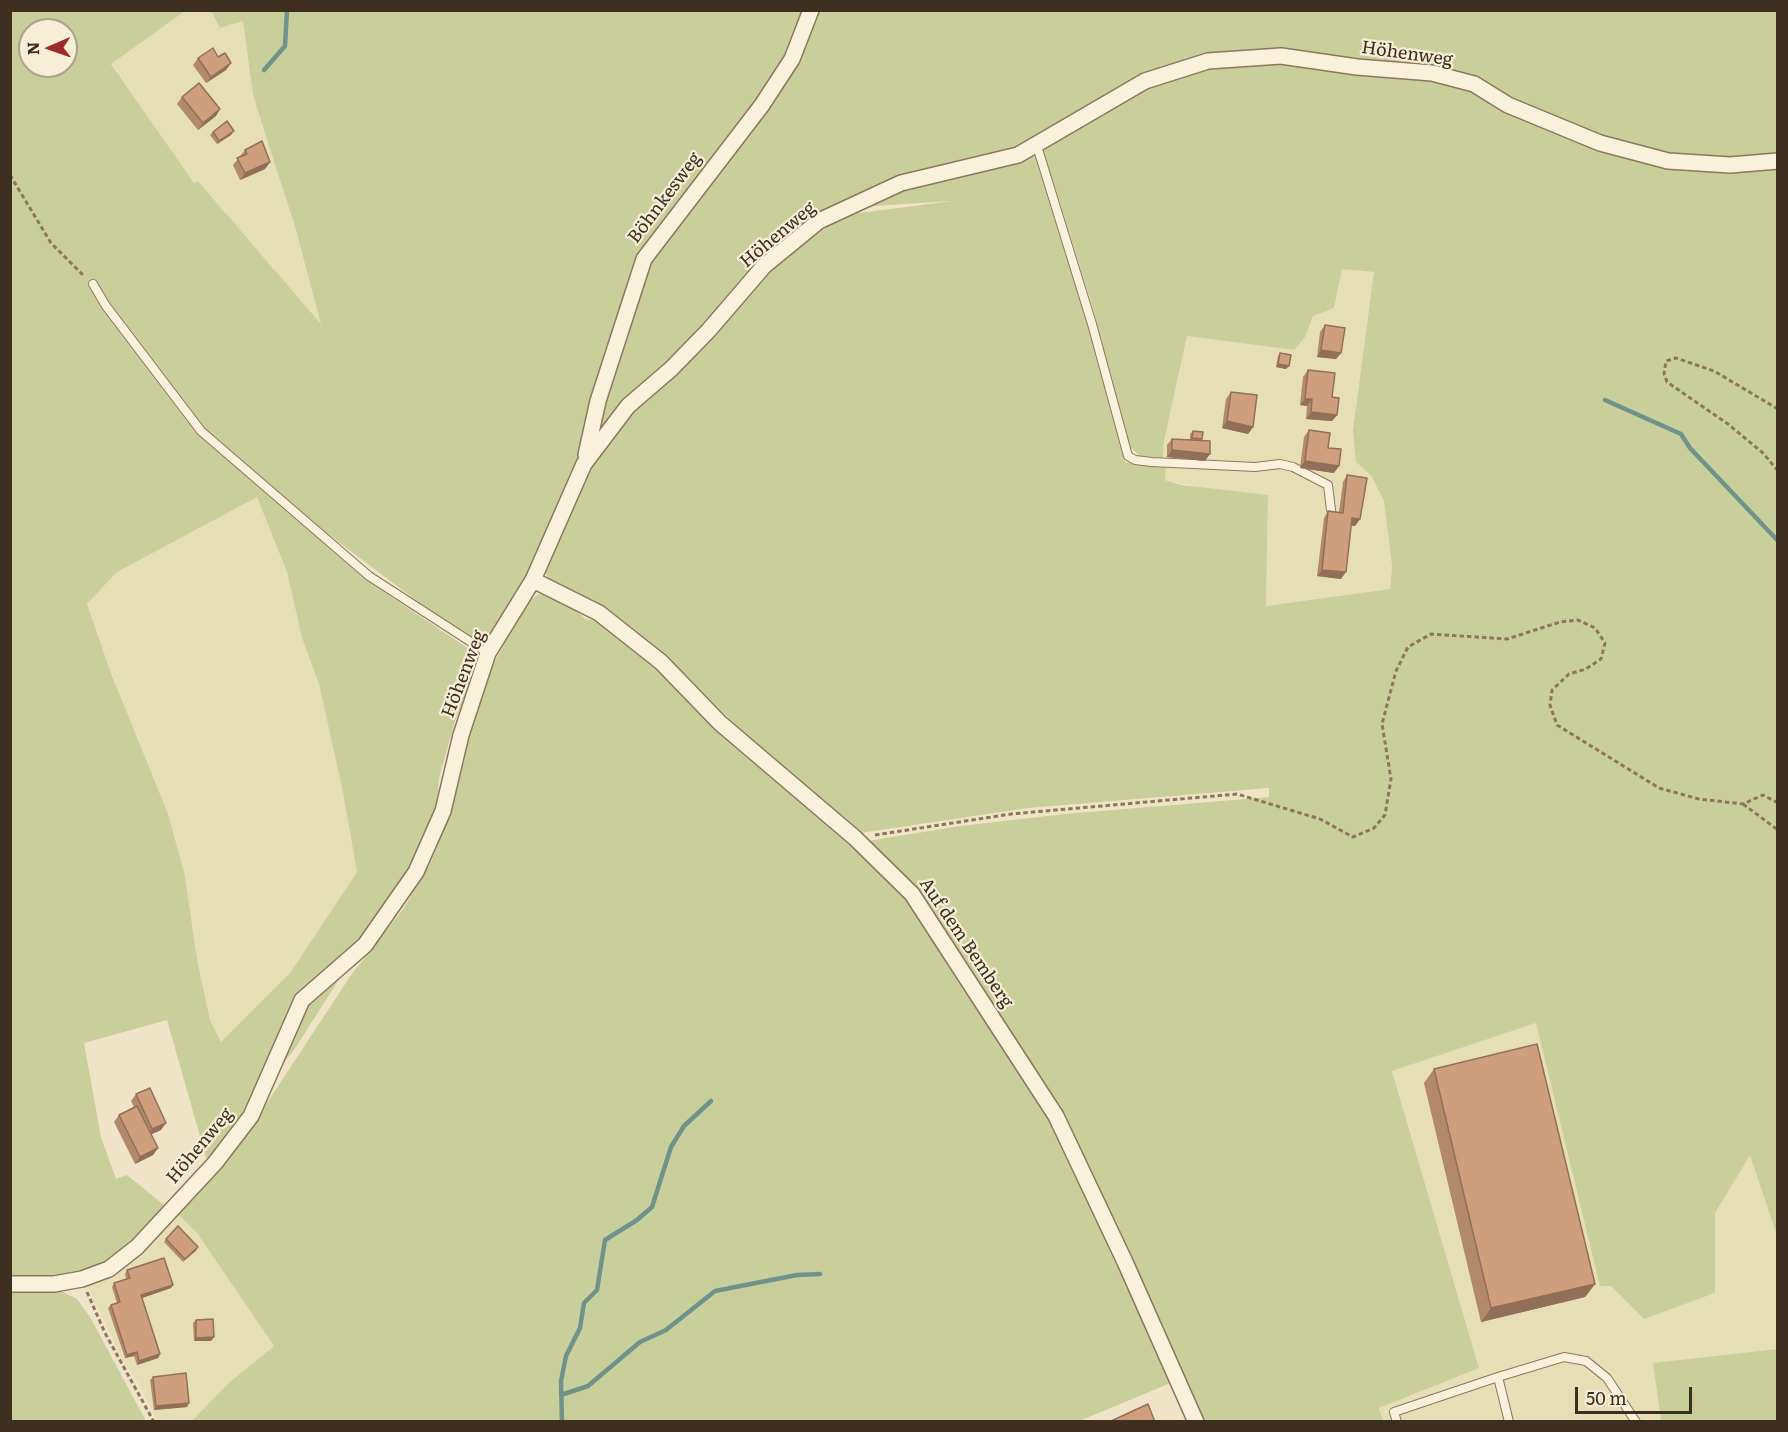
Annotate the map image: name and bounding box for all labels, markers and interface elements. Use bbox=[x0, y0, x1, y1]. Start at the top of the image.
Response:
north arrow bbox=[18, 18, 78, 78]
street label: Höhenweg bbox=[1360, 37, 1454, 71]
text: N bbox=[20, 41, 44, 56]
street label: Böhnkesweg bbox=[624, 148, 706, 248]
street label: Höhenweg bbox=[736, 197, 820, 273]
street label: Höhenweg bbox=[437, 627, 491, 721]
street label: Auf dem Bemberg bbox=[915, 874, 1017, 1012]
street label: Höhenweg bbox=[162, 1104, 238, 1188]
scale bar bbox=[1578, 1375, 1695, 1413]
text: 50 m bbox=[1586, 1384, 1627, 1411]

